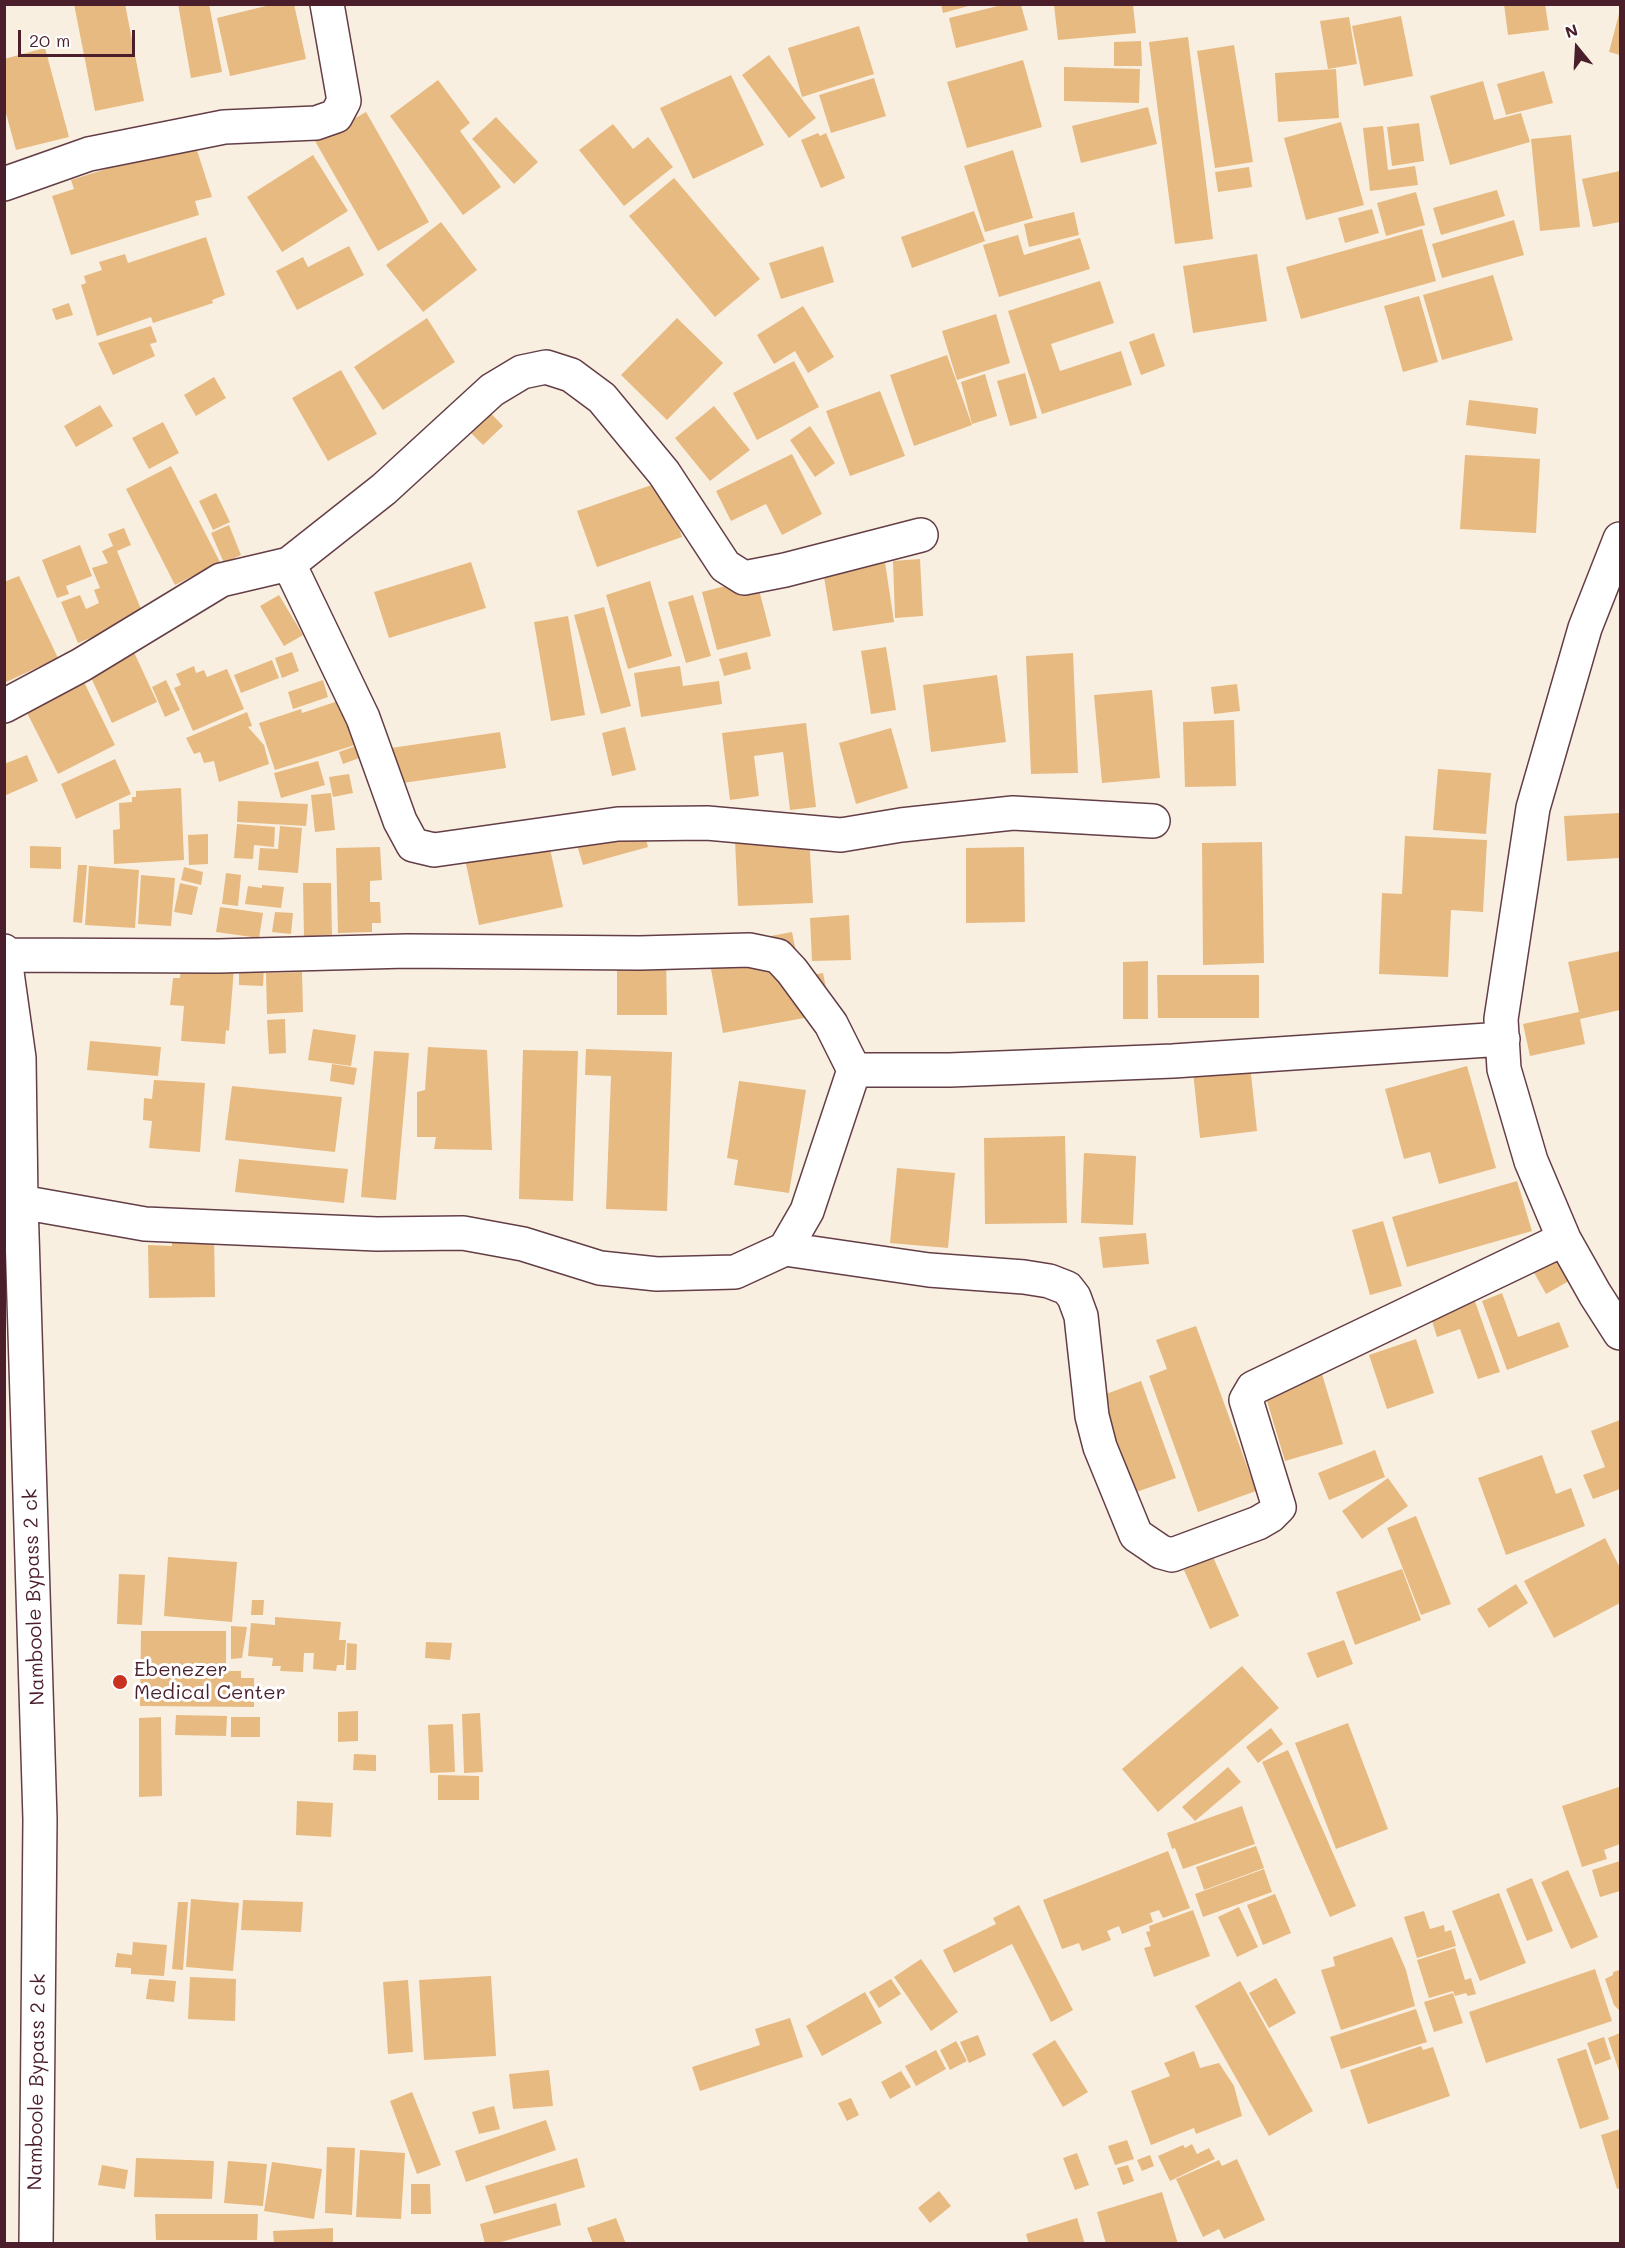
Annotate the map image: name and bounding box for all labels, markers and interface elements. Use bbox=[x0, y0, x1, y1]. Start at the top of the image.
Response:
scale bar bbox=[21, 18, 138, 56]
north arrow bbox=[1547, 18, 1607, 78]
text: N bbox=[1562, 19, 1580, 42]
text: 20 m bbox=[29, 28, 70, 52]
street label: Namboole Bypass 2 ck bbox=[18, 1488, 50, 1706]
place label: Ebenezer Medical Center bbox=[134, 1658, 286, 1705]
marker: Ebenezer Medical Center bbox=[111, 1673, 129, 1691]
street label: Namboole Bypass 2 ck bbox=[23, 1973, 51, 2191]

